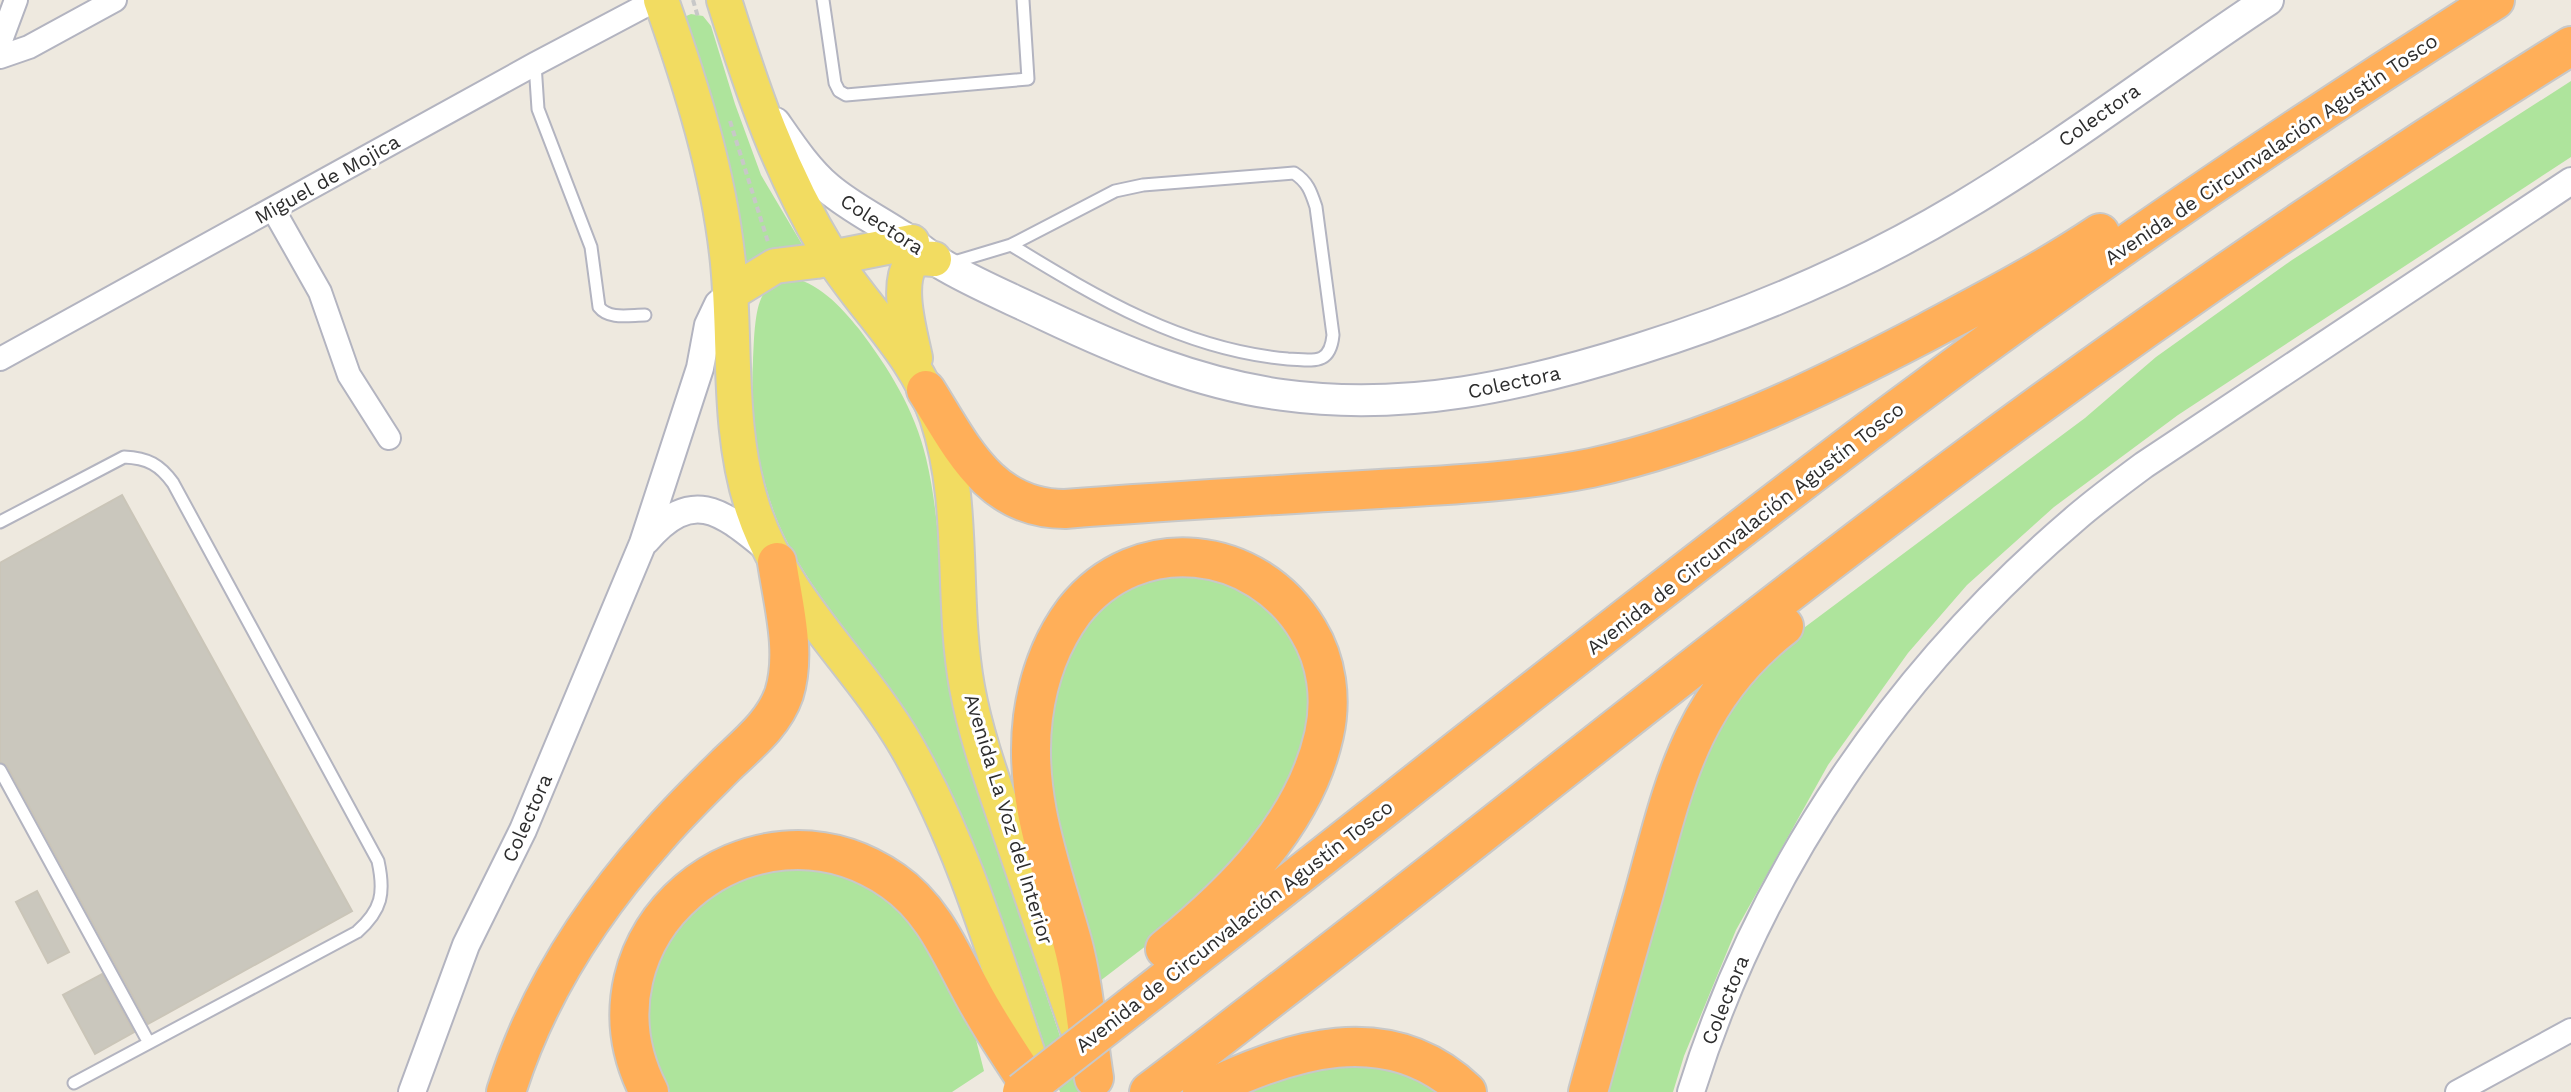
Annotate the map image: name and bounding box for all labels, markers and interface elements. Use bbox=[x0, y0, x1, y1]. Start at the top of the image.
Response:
street label: Avenida de Circunvalación Agustín Tosco bbox=[2100, 28, 2442, 270]
street label: Colectora bbox=[2054, 78, 2144, 152]
street label: Miguel de Mojica bbox=[250, 129, 404, 229]
street label: Colectora bbox=[836, 188, 928, 260]
street label: Colectora bbox=[1465, 360, 1563, 404]
street label: Avenida de Circunvalación Agustín Tosco bbox=[1581, 397, 1909, 659]
street label: Avenida La Voz del Interior bbox=[959, 691, 1059, 947]
street label: Colectora bbox=[497, 770, 557, 866]
street label: Avenida de Circunvalación Agustín Tosco bbox=[1070, 795, 1398, 1057]
street label: Colectora bbox=[1696, 952, 1754, 1048]

